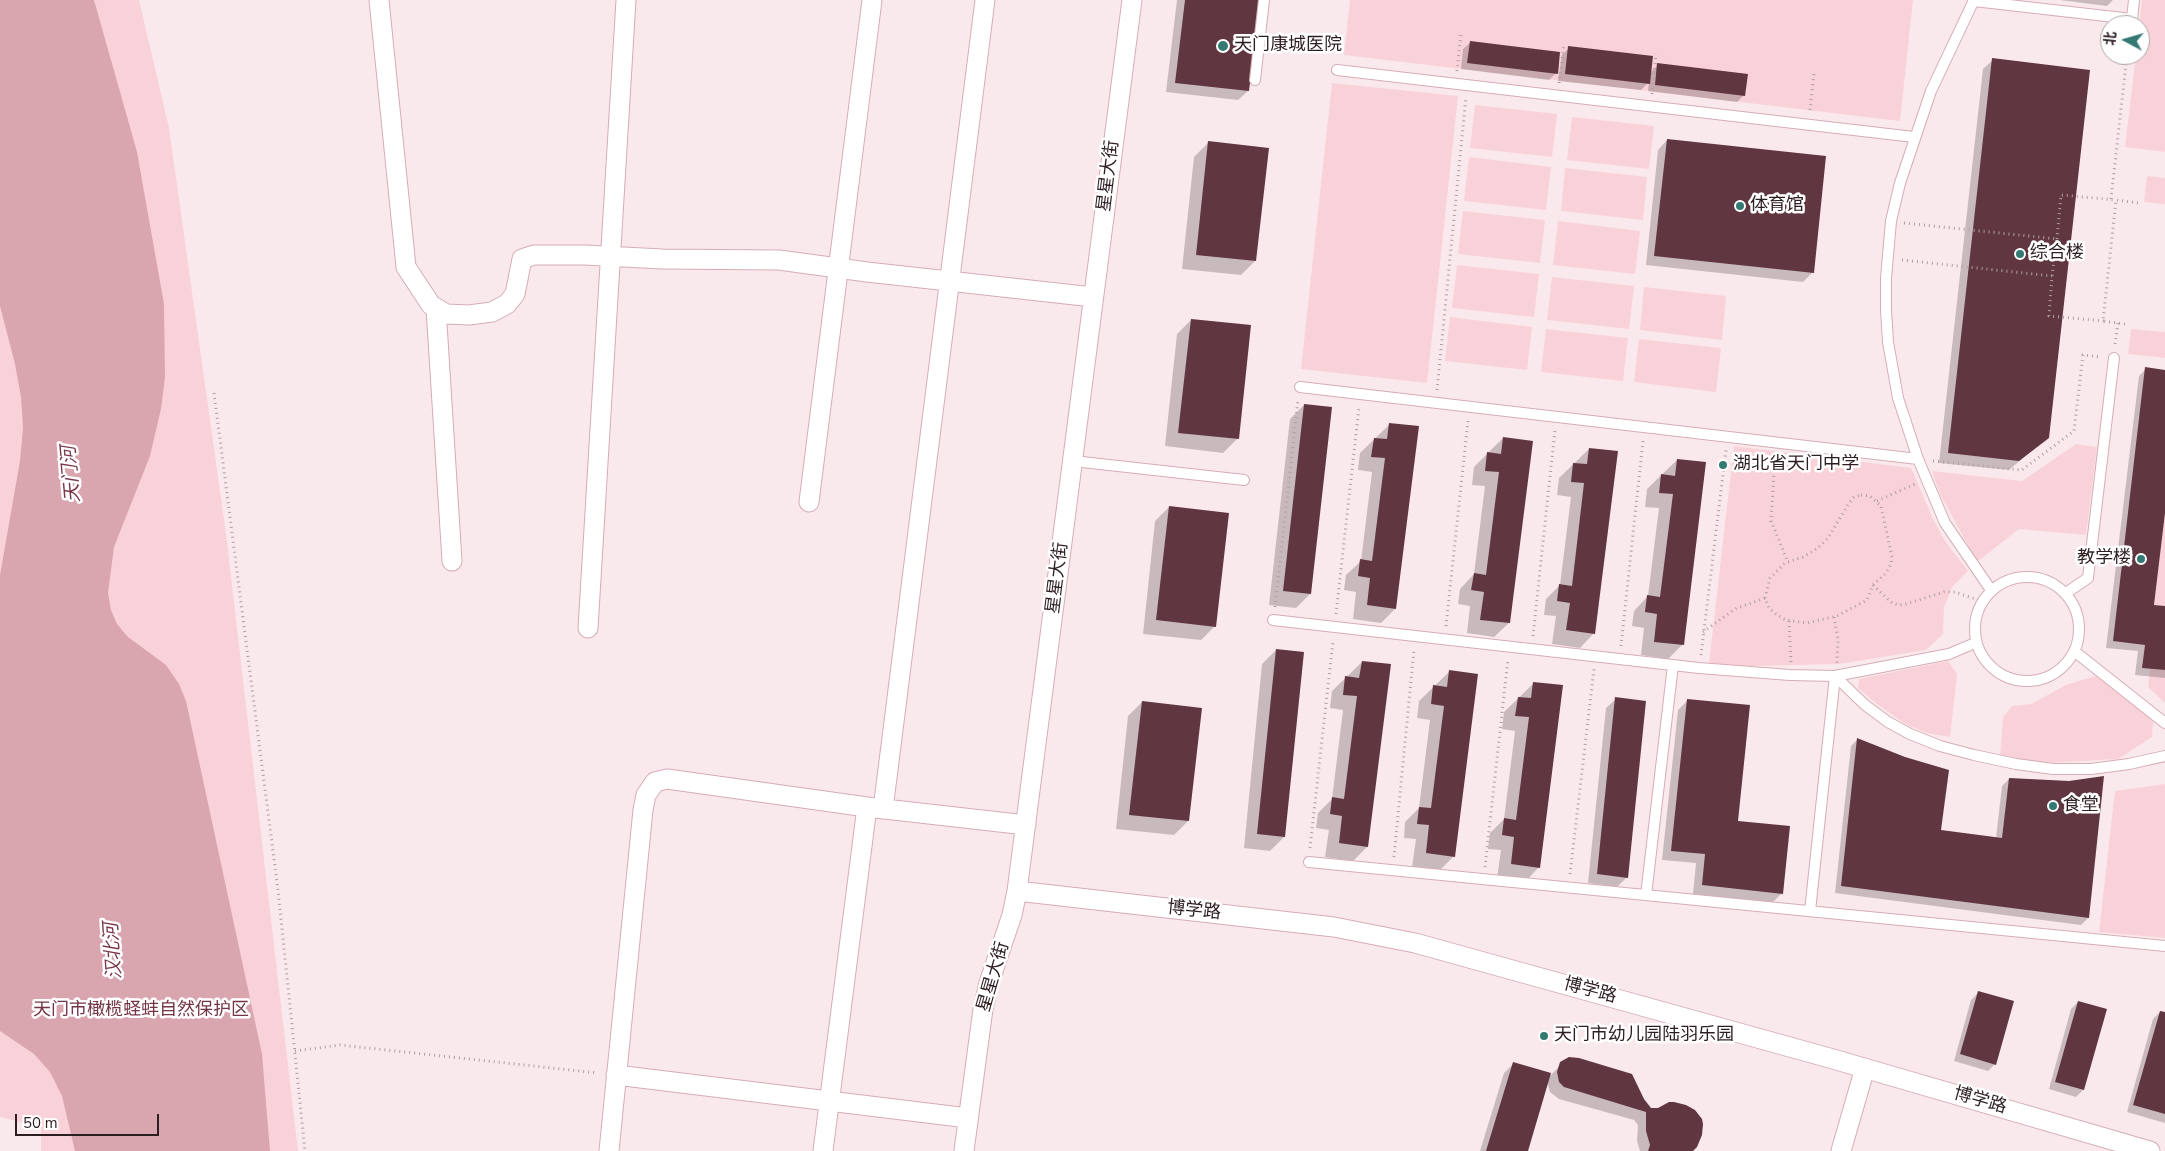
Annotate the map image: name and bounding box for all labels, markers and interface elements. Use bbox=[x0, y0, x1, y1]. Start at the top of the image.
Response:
north arrow bbox=[2100, 15, 2150, 65]
text: 北 bbox=[2100, 31, 2121, 46]
place label: 天门康城医院 bbox=[1234, 35, 1342, 57]
marker: 天门康城医院 bbox=[1216, 39, 1230, 53]
street label: 星星大街 bbox=[1094, 139, 1124, 213]
place label: 体育馆 bbox=[1750, 195, 1804, 217]
marker: 体育馆 bbox=[1734, 200, 1746, 212]
place label: 综合楼 bbox=[2030, 243, 2084, 265]
marker: 综合楼 bbox=[2014, 248, 2026, 260]
water label: 天门河 bbox=[58, 445, 86, 503]
place label: 湖北省天门中学 bbox=[1733, 454, 1859, 476]
marker: 湖北省天门中学 bbox=[1717, 459, 1729, 471]
street label: 星星大街 bbox=[1043, 541, 1073, 615]
place label: 教学楼 bbox=[2077, 548, 2131, 570]
marker: 教学楼 bbox=[2135, 553, 2147, 565]
place label: 食堂 bbox=[2063, 795, 2099, 817]
marker: 食堂 bbox=[2047, 800, 2059, 812]
street label: 博学路 bbox=[1166, 897, 1222, 925]
water label: 汉北河 bbox=[101, 922, 127, 980]
street label: 星星大街 bbox=[974, 939, 1014, 1015]
street label: 博学路 bbox=[1561, 974, 1619, 1008]
park label: 天门市橄榄蛏蚌自然保护区 bbox=[33, 1000, 249, 1022]
place label: 天门市幼儿园陆羽乐园 bbox=[1554, 1025, 1734, 1047]
marker: 天门市幼儿园陆羽乐园 bbox=[1538, 1030, 1550, 1042]
street label: 博学路 bbox=[1951, 1083, 2009, 1119]
scale bar bbox=[18, 1104, 161, 1136]
text: 50 m bbox=[23, 1113, 58, 1133]

